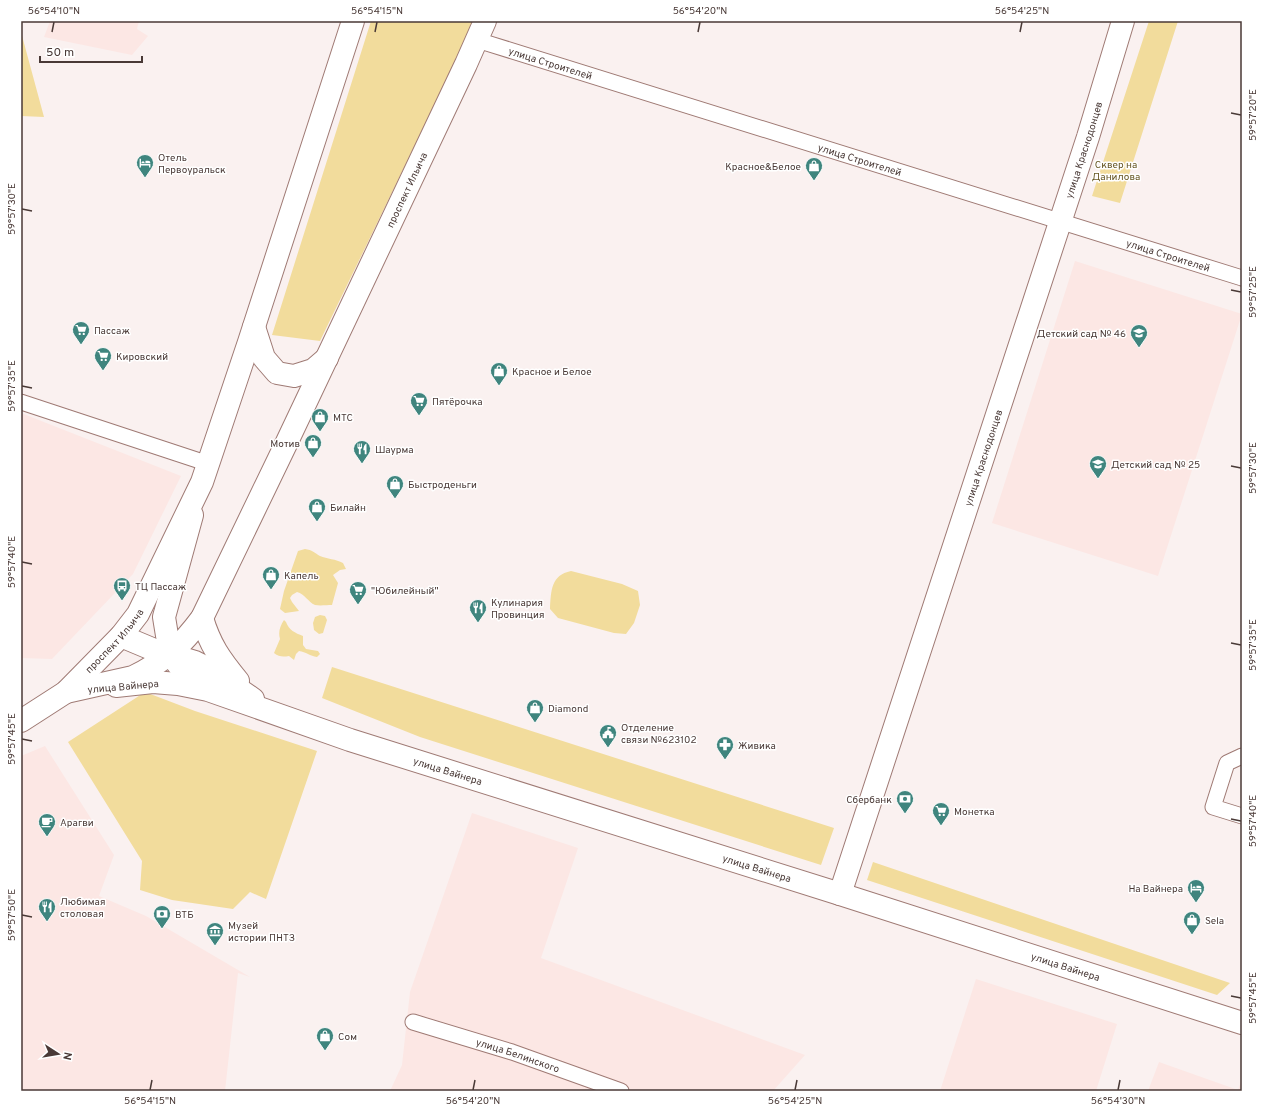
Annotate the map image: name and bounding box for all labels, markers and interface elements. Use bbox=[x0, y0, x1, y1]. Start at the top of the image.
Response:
text: 56°54'10"N bbox=[28, 5, 80, 18]
text: 56°54'15"N bbox=[351, 5, 403, 18]
text: 56°54'20"N bbox=[673, 5, 727, 18]
text: 56°54'25"N bbox=[995, 5, 1049, 18]
scale bar bbox=[40, 38, 142, 64]
text: 50 m bbox=[46, 45, 74, 61]
street label: улица Строителей bbox=[507, 45, 594, 84]
text: 59°57'20"E bbox=[1247, 89, 1260, 141]
street label: улица Краснодонцев bbox=[1063, 100, 1106, 200]
street label: улица Строителей bbox=[816, 142, 903, 180]
street label: проспект Ильича bbox=[384, 151, 431, 230]
place label: Отель Первоуральск bbox=[158, 152, 226, 177]
hotel icon: Отель Первоуральск bbox=[135, 153, 155, 178]
shop icon: Красное&Белое bbox=[804, 156, 824, 181]
park label: Сквер на Данилова bbox=[1092, 159, 1140, 184]
place label: Красное&Белое bbox=[725, 161, 801, 174]
text: 59°57'30"E bbox=[6, 183, 19, 235]
street label: улица Строителей bbox=[1124, 238, 1211, 276]
text: 59°57'25"E bbox=[1247, 266, 1260, 318]
supermarket icon: Пассаж bbox=[71, 320, 91, 345]
school or university icon: Детский сад № 46 bbox=[1129, 323, 1149, 348]
place label: Пассаж bbox=[94, 325, 130, 338]
place label: Детский сад № 46 bbox=[1037, 328, 1126, 341]
supermarket icon: Кировский bbox=[93, 346, 113, 371]
place label: Кировский bbox=[116, 351, 168, 364]
text: 59°57'35"E bbox=[6, 360, 19, 412]
shop icon: Красное и Белое bbox=[489, 361, 509, 386]
place label: Красное и Белое bbox=[512, 366, 592, 379]
supermarket icon: Пятёрочка bbox=[409, 391, 429, 416]
place label: Пятёрочка bbox=[432, 396, 483, 409]
shop icon: МТС bbox=[310, 407, 330, 432]
street label: улица Краснодонцев bbox=[962, 408, 1006, 508]
place label: МТС bbox=[333, 412, 353, 425]
shop icon: Мотив bbox=[303, 433, 323, 458]
place label: Мотив bbox=[270, 438, 300, 451]
restaurant icon: Шаурма bbox=[352, 439, 372, 464]
text: 59°57'30"E bbox=[1247, 442, 1260, 494]
place label: Шаурма bbox=[375, 444, 414, 457]
school or university icon: Детский сад № 25 bbox=[1088, 454, 1108, 479]
place label: Детский сад № 25 bbox=[1111, 459, 1200, 472]
shop icon: Быстроденьги bbox=[385, 474, 405, 499]
place label: Быстроденьги bbox=[408, 479, 477, 492]
shop icon: Билайн bbox=[307, 497, 327, 522]
place label: Билайн bbox=[330, 502, 366, 515]
text: 59°57'40"E bbox=[6, 536, 19, 588]
shop icon: Капель bbox=[261, 565, 281, 590]
place label: Капель bbox=[284, 570, 319, 583]
bus stop icon: ТЦ Пассаж bbox=[112, 576, 132, 601]
supermarket icon: "Юбилейный" bbox=[348, 580, 368, 605]
place label: ТЦ Пассаж bbox=[135, 581, 187, 594]
place label: "Юбилейный" bbox=[371, 585, 438, 598]
place label: Кулинария Провинция bbox=[491, 597, 544, 622]
restaurant icon: Кулинария Провинция bbox=[468, 598, 488, 623]
street label: проспект Ильича bbox=[83, 607, 147, 676]
text: 59°57'35"E bbox=[1247, 619, 1260, 671]
street label: улица Вайнера bbox=[87, 678, 159, 697]
shop icon: Diamond bbox=[525, 698, 545, 723]
place label: Diamond bbox=[548, 703, 588, 716]
text: 59°57'45"E bbox=[6, 713, 19, 765]
place label: Отделение связи №623102 bbox=[621, 722, 697, 747]
public building icon: Отделение связи №623102 bbox=[598, 723, 618, 748]
pharmacy icon: Живика bbox=[715, 735, 735, 760]
place label: Живика bbox=[738, 740, 776, 753]
street label: улица Вайнера bbox=[411, 755, 483, 789]
bank icon: Сбербанк bbox=[895, 789, 915, 814]
place label: Сбербанк bbox=[846, 794, 892, 807]
text: 59°57'40"E bbox=[1247, 795, 1260, 847]
supermarket icon: Монетка bbox=[931, 801, 951, 826]
place label: Монетка bbox=[954, 806, 995, 819]
cafe icon: Арагви bbox=[37, 812, 57, 837]
place label: Арагви bbox=[60, 817, 94, 830]
street label: улица Вайнера bbox=[720, 852, 793, 886]
hotel icon: На Вайнера bbox=[1186, 878, 1206, 903]
place label: На Вайнера bbox=[1128, 883, 1183, 896]
text: 59°57'50"E bbox=[6, 889, 19, 941]
place label: Любимая столовая bbox=[60, 896, 105, 921]
restaurant icon: Любимая столовая bbox=[37, 897, 57, 922]
bank icon: ВТБ bbox=[152, 904, 172, 929]
place label: ВТБ bbox=[175, 909, 194, 922]
shop icon: Sela bbox=[1182, 910, 1202, 935]
place label: Sela bbox=[1205, 915, 1224, 928]
place label: Музей истории ПНТЗ bbox=[228, 920, 295, 945]
museum icon: Музей истории ПНТЗ bbox=[205, 921, 225, 946]
street label: улица Вайнера bbox=[1029, 951, 1101, 985]
text: 59°57'45"E bbox=[1247, 972, 1260, 1024]
shop icon: Сом bbox=[315, 1026, 335, 1051]
place label: Сом bbox=[338, 1031, 357, 1044]
north arrow bbox=[38, 1034, 78, 1074]
street label: улица Белинского bbox=[474, 1036, 561, 1077]
text: N bbox=[59, 1051, 74, 1061]
text: 56°54'15"N bbox=[124, 1095, 176, 1108]
text: 56°54'20"N bbox=[446, 1095, 500, 1108]
text: 56°54'25"N bbox=[768, 1095, 822, 1108]
text: 56°54'30"N bbox=[1091, 1095, 1145, 1108]

